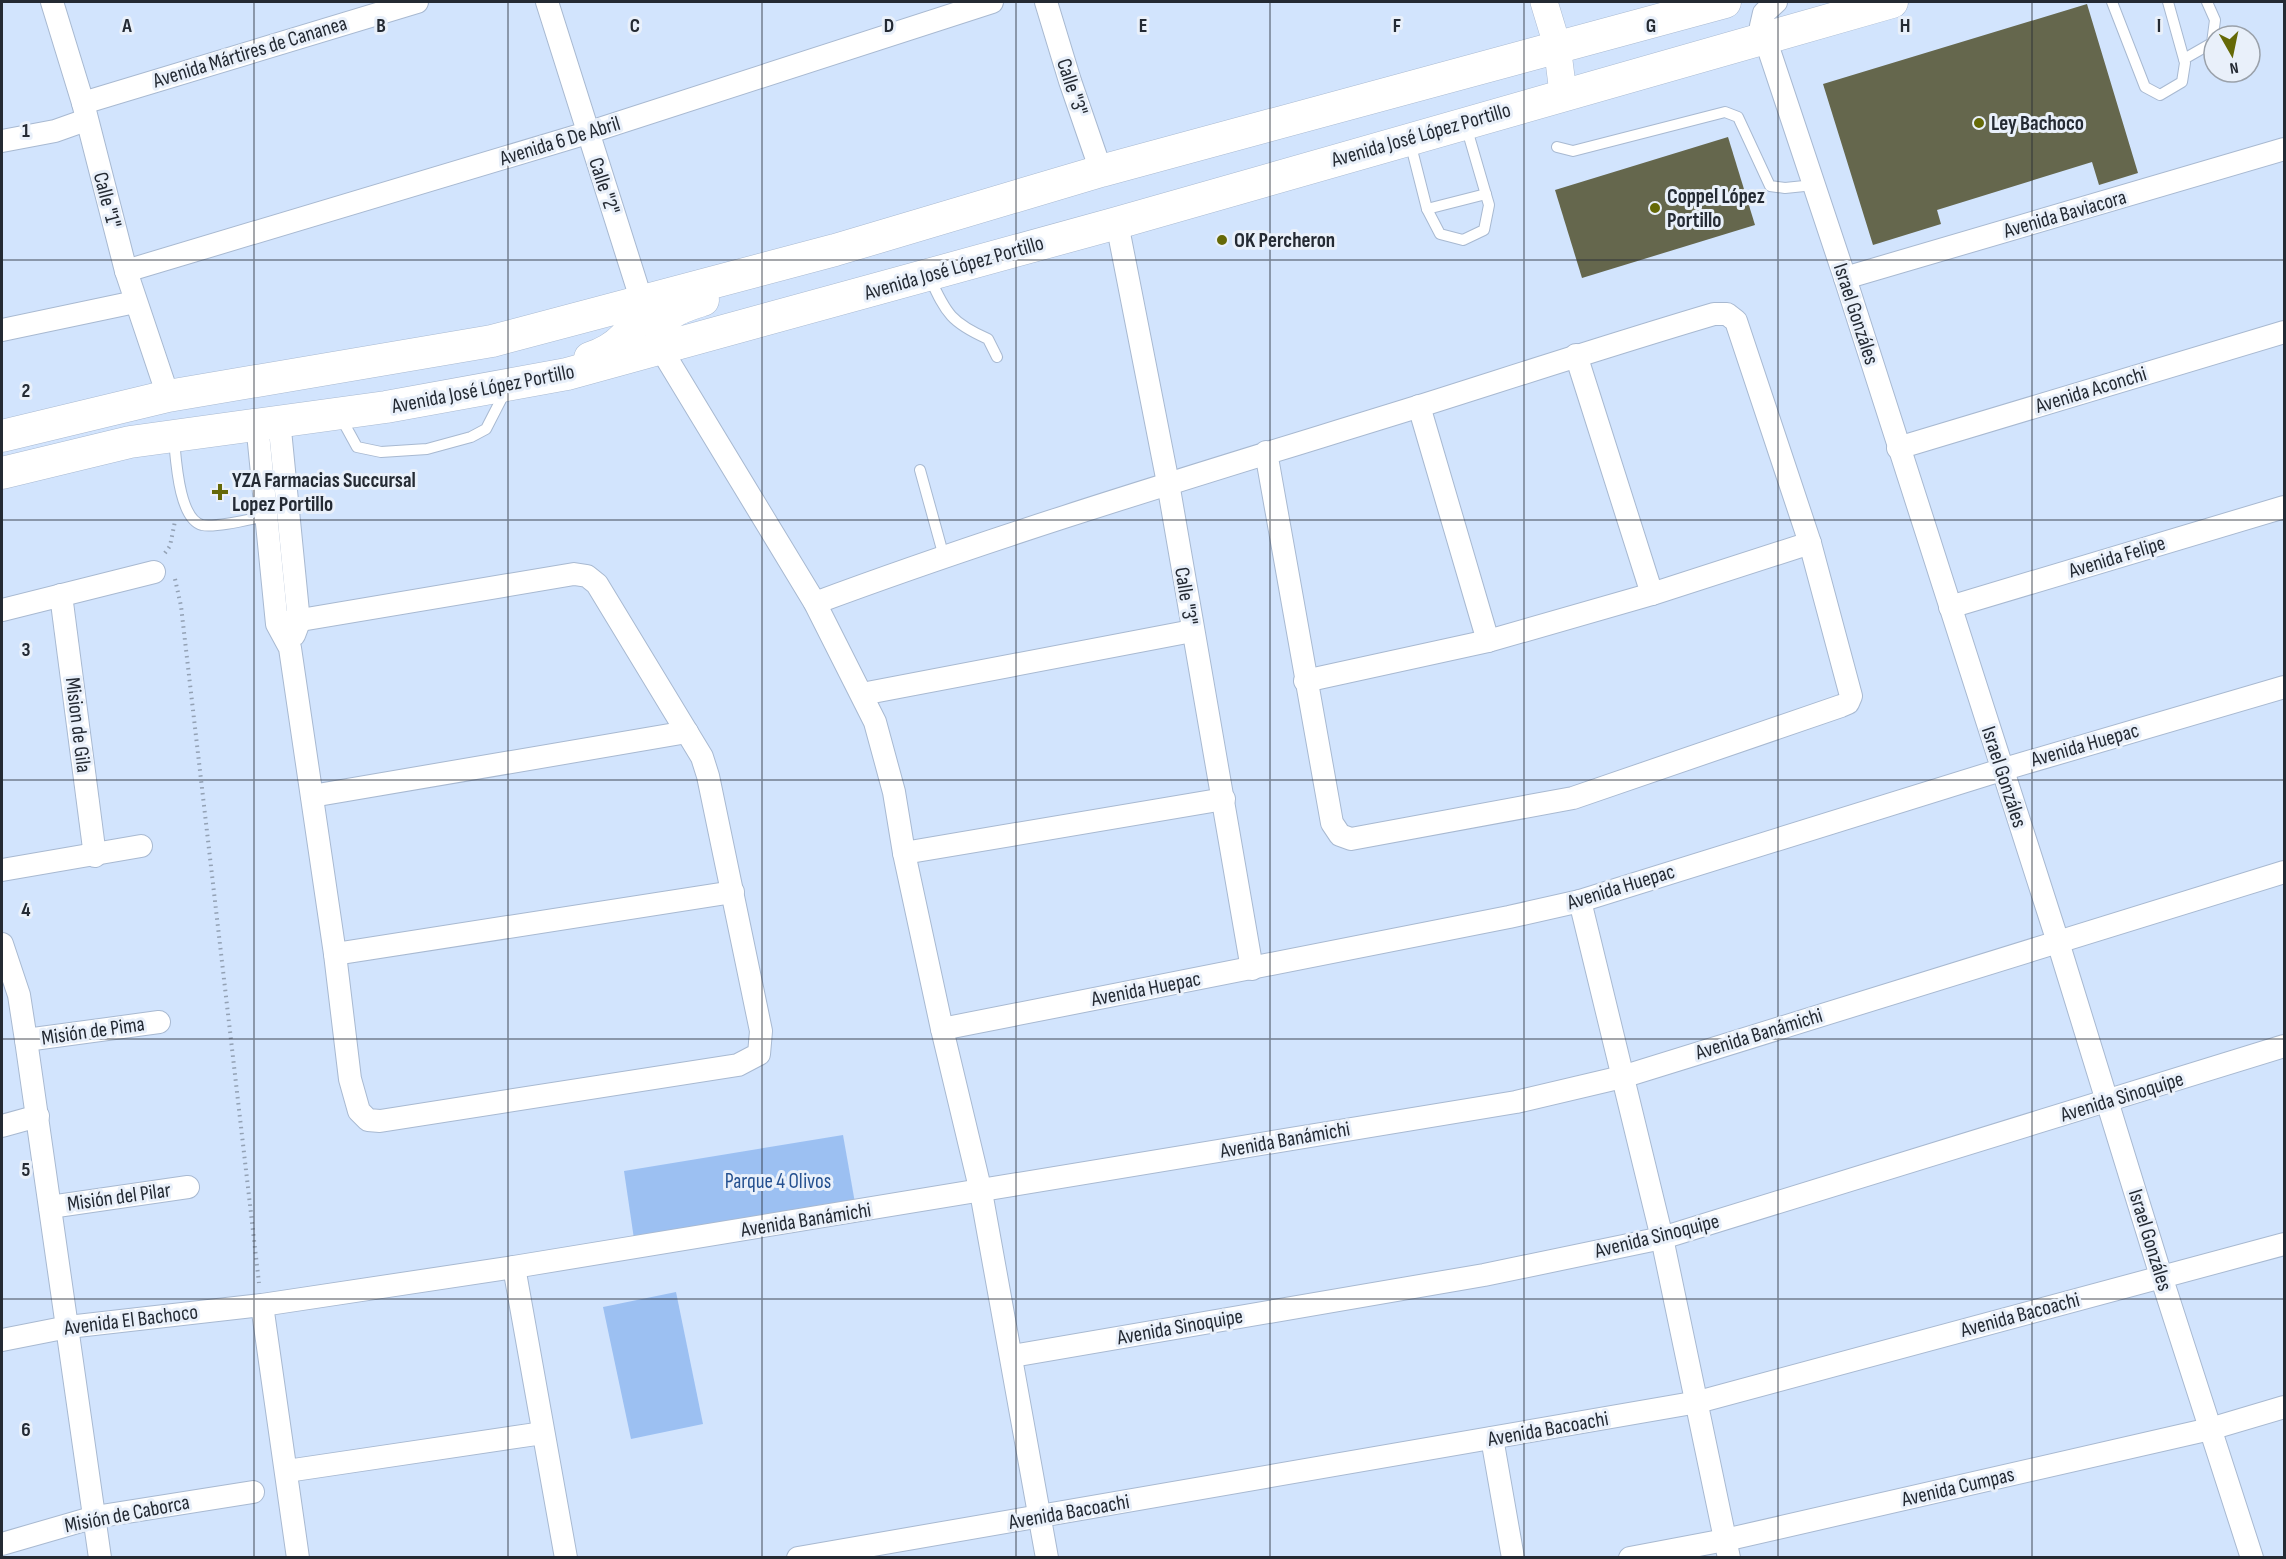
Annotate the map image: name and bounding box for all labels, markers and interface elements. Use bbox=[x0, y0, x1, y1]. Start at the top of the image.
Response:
street label: Avenida Mártires de Cananea bbox=[149, 11, 350, 94]
text: A bbox=[121, 14, 132, 38]
text: B bbox=[376, 14, 386, 38]
text: C bbox=[630, 14, 640, 38]
text: D bbox=[884, 14, 894, 38]
text: E bbox=[1139, 14, 1147, 38]
text: F bbox=[1393, 14, 1401, 38]
text: G bbox=[1646, 14, 1656, 38]
text: H bbox=[1900, 14, 1910, 38]
text: I bbox=[2157, 14, 2161, 38]
north arrow bbox=[2202, 24, 2262, 84]
street label: Calle "3" bbox=[1051, 55, 1093, 119]
text: N bbox=[2228, 57, 2240, 77]
street label: Avenida José López Portillo bbox=[1327, 97, 1514, 173]
street label: Avenida 6 De Abril bbox=[496, 111, 623, 171]
place label: Ley Bachoco bbox=[1991, 111, 2084, 136]
marker: Ley Bachoco bbox=[1972, 116, 1986, 130]
text: 1 bbox=[22, 119, 30, 143]
street label: Calle "2" bbox=[583, 154, 625, 218]
street label: Calle "1" bbox=[88, 169, 126, 231]
place label: Coppel López Portillo bbox=[1667, 184, 1765, 233]
street label: Avenida Baviacora bbox=[2000, 185, 2129, 244]
marker: Coppel López Portillo bbox=[1648, 201, 1662, 215]
place label: OK Percheron bbox=[1234, 228, 1335, 253]
street label: Avenida José López Portillo bbox=[860, 230, 1047, 306]
marker: OK Percheron bbox=[1215, 233, 1229, 247]
street label: Israel Gonzáles bbox=[1828, 260, 1884, 368]
street label: Avenida José López Portillo bbox=[389, 359, 576, 419]
street label: Avenida Aconchi bbox=[2031, 361, 2150, 419]
text: 2 bbox=[22, 379, 30, 403]
place label: YZA Farmacias Succursal Lopez Portillo bbox=[232, 468, 416, 517]
marker: YZA Farmacias Succursal Lopez Portillo bbox=[213, 485, 227, 499]
street label: Avenida Felipe bbox=[2065, 530, 2168, 584]
street label: Calle "3" bbox=[1169, 565, 1203, 627]
text: 3 bbox=[22, 638, 31, 662]
street label: Mision de Gila bbox=[60, 676, 96, 774]
street label: Avenida Huepac bbox=[2027, 718, 2142, 773]
street label: Israel Gonzáles bbox=[1976, 723, 2032, 831]
street label: Avenida Huepac bbox=[1563, 859, 1678, 916]
text: 4 bbox=[21, 898, 31, 922]
street label: Avenida Huepac bbox=[1088, 966, 1203, 1012]
street label: Avenida Banámichi bbox=[1692, 1003, 1826, 1065]
street label: Misión de Pima bbox=[40, 1011, 146, 1051]
street label: Avenida Sinoquipe bbox=[2056, 1066, 2187, 1128]
street label: Avenida Banámichi bbox=[1217, 1116, 1352, 1164]
text: 5 bbox=[22, 1158, 31, 1182]
park label: Parque 4 Olivos bbox=[725, 1169, 831, 1194]
street label: Misión del Pilar bbox=[66, 1177, 172, 1217]
street label: Israel Gonzáles bbox=[2123, 1186, 2177, 1294]
street label: Avenida Banámichi bbox=[738, 1197, 873, 1243]
street label: Avenida Sinoquipe bbox=[1591, 1208, 1722, 1264]
street label: Avenida Bacoachi bbox=[1957, 1287, 2082, 1343]
street label: Avenida El Bachoco bbox=[62, 1299, 199, 1341]
street label: Avenida Sinoquipe bbox=[1114, 1304, 1245, 1351]
street label: Avenida Bacoachi bbox=[1485, 1406, 1610, 1452]
text: 6 bbox=[21, 1418, 31, 1442]
street label: Avenida Cumpas bbox=[1898, 1462, 2017, 1512]
street label: Avenida Bacoachi bbox=[1006, 1489, 1131, 1535]
street label: Misión de Caborca bbox=[62, 1490, 192, 1538]

